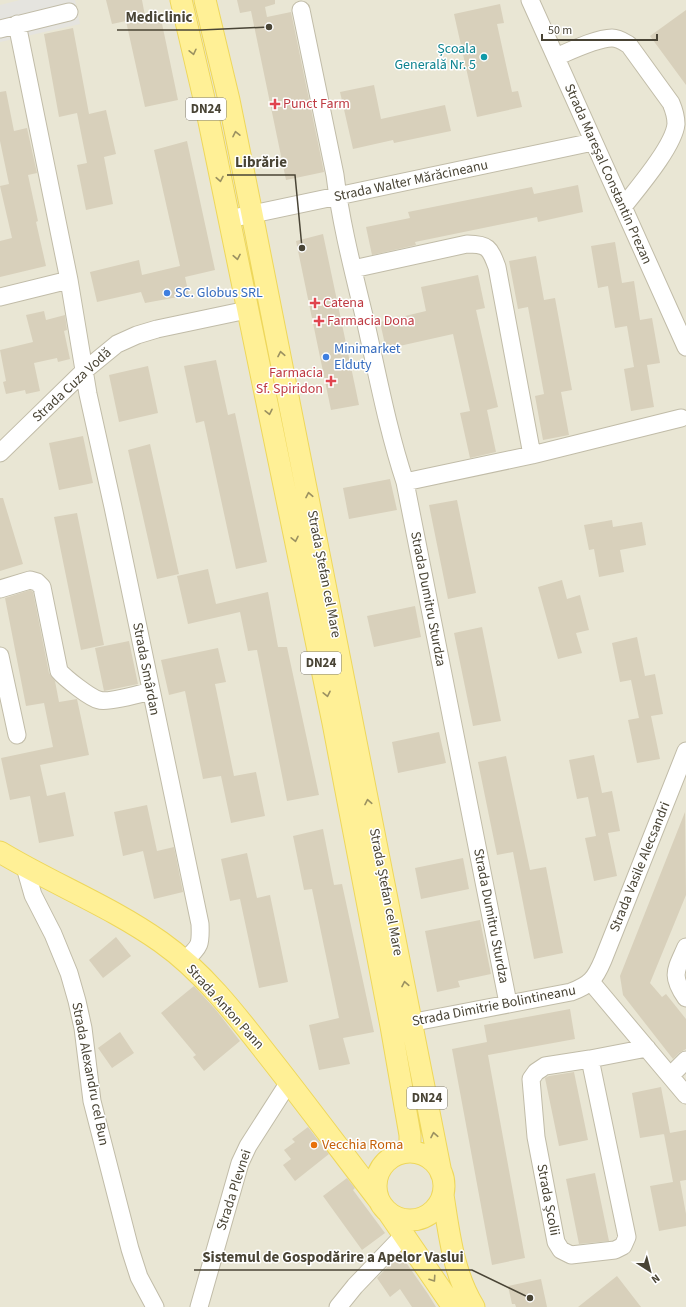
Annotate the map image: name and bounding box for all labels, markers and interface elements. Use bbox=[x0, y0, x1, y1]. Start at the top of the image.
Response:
callout: Mediclinic bbox=[117, 3, 201, 30]
text: Mediclinic bbox=[125, 7, 193, 28]
scale bar bbox=[542, 16, 657, 42]
text: 50 m bbox=[548, 22, 572, 39]
place label: Școala Generală Nr. 5 bbox=[394, 39, 476, 75]
one-way arrow bbox=[189, 48, 197, 55]
marker: Școala Generală Nr. 5 bbox=[479, 52, 489, 62]
street label: Strada Mareșal Constantin Prezan bbox=[559, 80, 657, 268]
place label: Punct Farm bbox=[283, 94, 350, 114]
road number: DN24 bbox=[186, 98, 226, 120]
marker: Punct Farm bbox=[270, 99, 280, 109]
one-way arrow bbox=[232, 131, 241, 137]
callout: Librărie bbox=[227, 148, 295, 175]
text: Librărie bbox=[235, 152, 287, 173]
street label: Strada Walter Mărăcineanu bbox=[332, 155, 490, 207]
one-way arrow bbox=[216, 176, 224, 182]
one-way arrow bbox=[232, 254, 240, 260]
place label: SC. Globus SRL bbox=[175, 283, 263, 303]
marker: SC. Globus SRL bbox=[162, 288, 172, 298]
place label: Catena bbox=[323, 293, 364, 313]
marker: Catena bbox=[310, 298, 320, 308]
place label: Farmacia Dona bbox=[327, 311, 415, 331]
marker: Farmacia Dona bbox=[314, 316, 324, 326]
place label: Minimarket Elduty bbox=[334, 339, 401, 375]
street label: Strada Cuza Vodă bbox=[28, 343, 116, 427]
one-way arrow bbox=[277, 351, 285, 357]
marker: Minimarket Elduty bbox=[321, 352, 331, 362]
place label: Farmacia Sf. Spiridon bbox=[256, 363, 323, 399]
marker: Farmacia Sf. Spiridon bbox=[326, 376, 336, 386]
one-way arrow bbox=[264, 409, 272, 415]
one-way arrow bbox=[305, 492, 313, 498]
street label: Strada Ștefan cel Mare bbox=[302, 509, 346, 639]
street label: Strada Dumitru Sturdza bbox=[405, 530, 451, 668]
one-way arrow bbox=[291, 536, 299, 542]
street label: Strada Smârdan bbox=[127, 621, 165, 717]
road number: DN24 bbox=[301, 652, 341, 674]
one-way arrow bbox=[322, 691, 331, 697]
one-way arrow bbox=[364, 799, 373, 805]
street label: Strada Vasile Alecsandri bbox=[605, 799, 675, 935]
street label: Strada Ștefan cel Mare bbox=[364, 827, 408, 957]
street label: Strada Dumitru Sturdza bbox=[468, 847, 514, 985]
street label: Strada Anton Pann bbox=[181, 960, 269, 1054]
street label: Strada Dimitrie Bolintineanu bbox=[410, 980, 578, 1032]
one-way arrow bbox=[401, 981, 410, 987]
street label: Strada Alexandru cel Bun bbox=[66, 1000, 114, 1148]
road number: DN24 bbox=[407, 1087, 447, 1109]
one-way arrow bbox=[430, 1132, 439, 1138]
place label: Vecchia Roma bbox=[322, 1135, 403, 1155]
marker: Vecchia Roma bbox=[309, 1140, 319, 1150]
street label: Strada Plevnei bbox=[211, 1147, 257, 1233]
street label: Strada Școlii bbox=[531, 1162, 565, 1238]
callout: Sistemul de Gospodărire a Apelor Vaslui bbox=[194, 1243, 472, 1270]
text: Sistemul de Gospodărire a Apelor Vaslui bbox=[202, 1247, 464, 1268]
north arrow bbox=[630, 1251, 670, 1291]
text: N bbox=[648, 1270, 663, 1287]
one-way arrow bbox=[428, 1275, 436, 1282]

